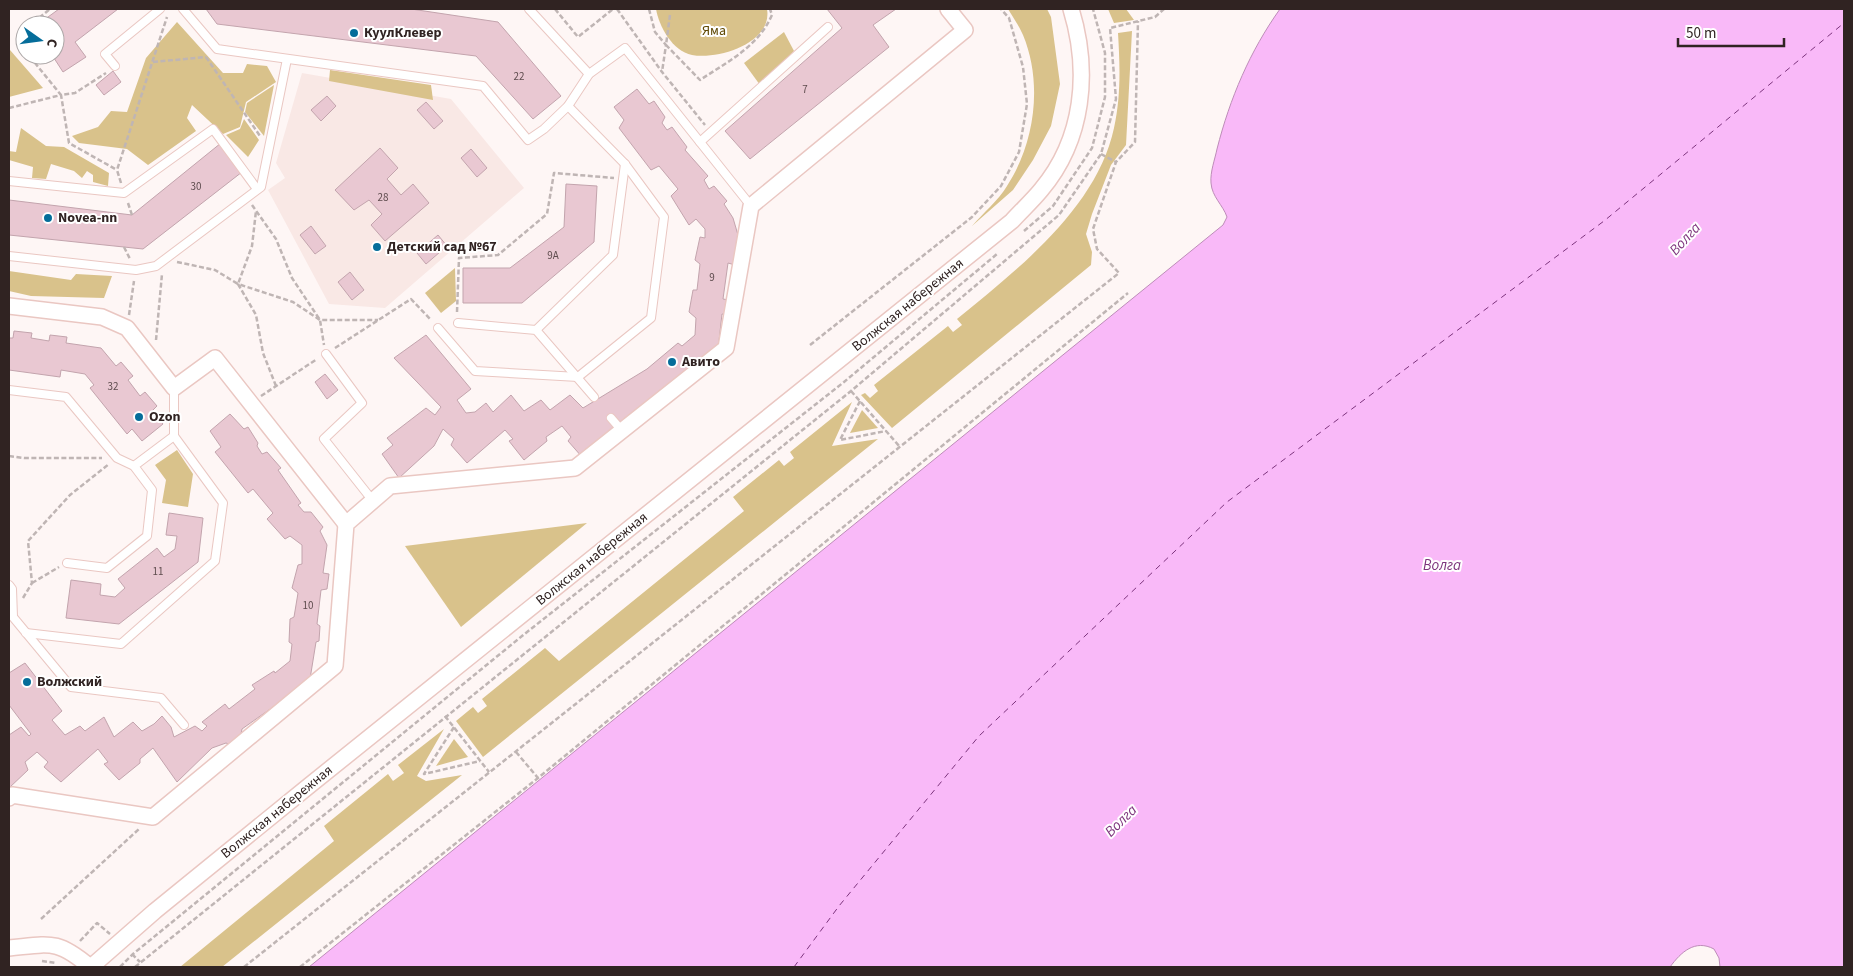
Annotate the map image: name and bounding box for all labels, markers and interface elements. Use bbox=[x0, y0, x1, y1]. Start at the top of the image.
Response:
north arrow bbox=[15, 15, 65, 65]
scale bar bbox=[1678, 15, 1784, 47]
park label: Яма bbox=[702, 21, 726, 41]
place label: КуулКлевер bbox=[364, 23, 441, 43]
text: 50 m bbox=[1686, 23, 1716, 44]
marker: КуулКлевер bbox=[348, 27, 360, 39]
text: С bbox=[41, 37, 62, 49]
house number: 22 bbox=[514, 69, 524, 84]
house number: 7 bbox=[802, 82, 808, 97]
house number: 30 bbox=[191, 179, 201, 194]
house number: 28 bbox=[378, 190, 389, 205]
place label: Novea-nn bbox=[58, 208, 117, 228]
marker: Novea-nn bbox=[42, 212, 54, 224]
water label: Волга bbox=[1664, 218, 1706, 260]
place label: Детский сад №67 bbox=[387, 237, 497, 257]
marker: Детский сад №67 bbox=[371, 241, 383, 253]
house number: 9А bbox=[547, 248, 559, 263]
street label: Волжская набережная bbox=[848, 254, 968, 356]
house number: 9 bbox=[709, 270, 715, 285]
place label: Авито bbox=[681, 352, 720, 372]
marker: Авито bbox=[666, 356, 678, 368]
house number: 32 bbox=[108, 379, 118, 394]
place label: Ozon bbox=[149, 407, 180, 427]
marker: Ozon bbox=[133, 411, 145, 423]
street label: Волжская набережная bbox=[532, 508, 652, 610]
water label: Волга bbox=[1423, 555, 1461, 576]
house number: 11 bbox=[153, 564, 163, 579]
house number: 10 bbox=[303, 598, 313, 613]
place label: Волжский bbox=[37, 672, 102, 692]
marker: Волжский bbox=[21, 676, 33, 688]
street label: Волжская набережная bbox=[217, 761, 337, 863]
water label: Волга bbox=[1100, 800, 1142, 842]

